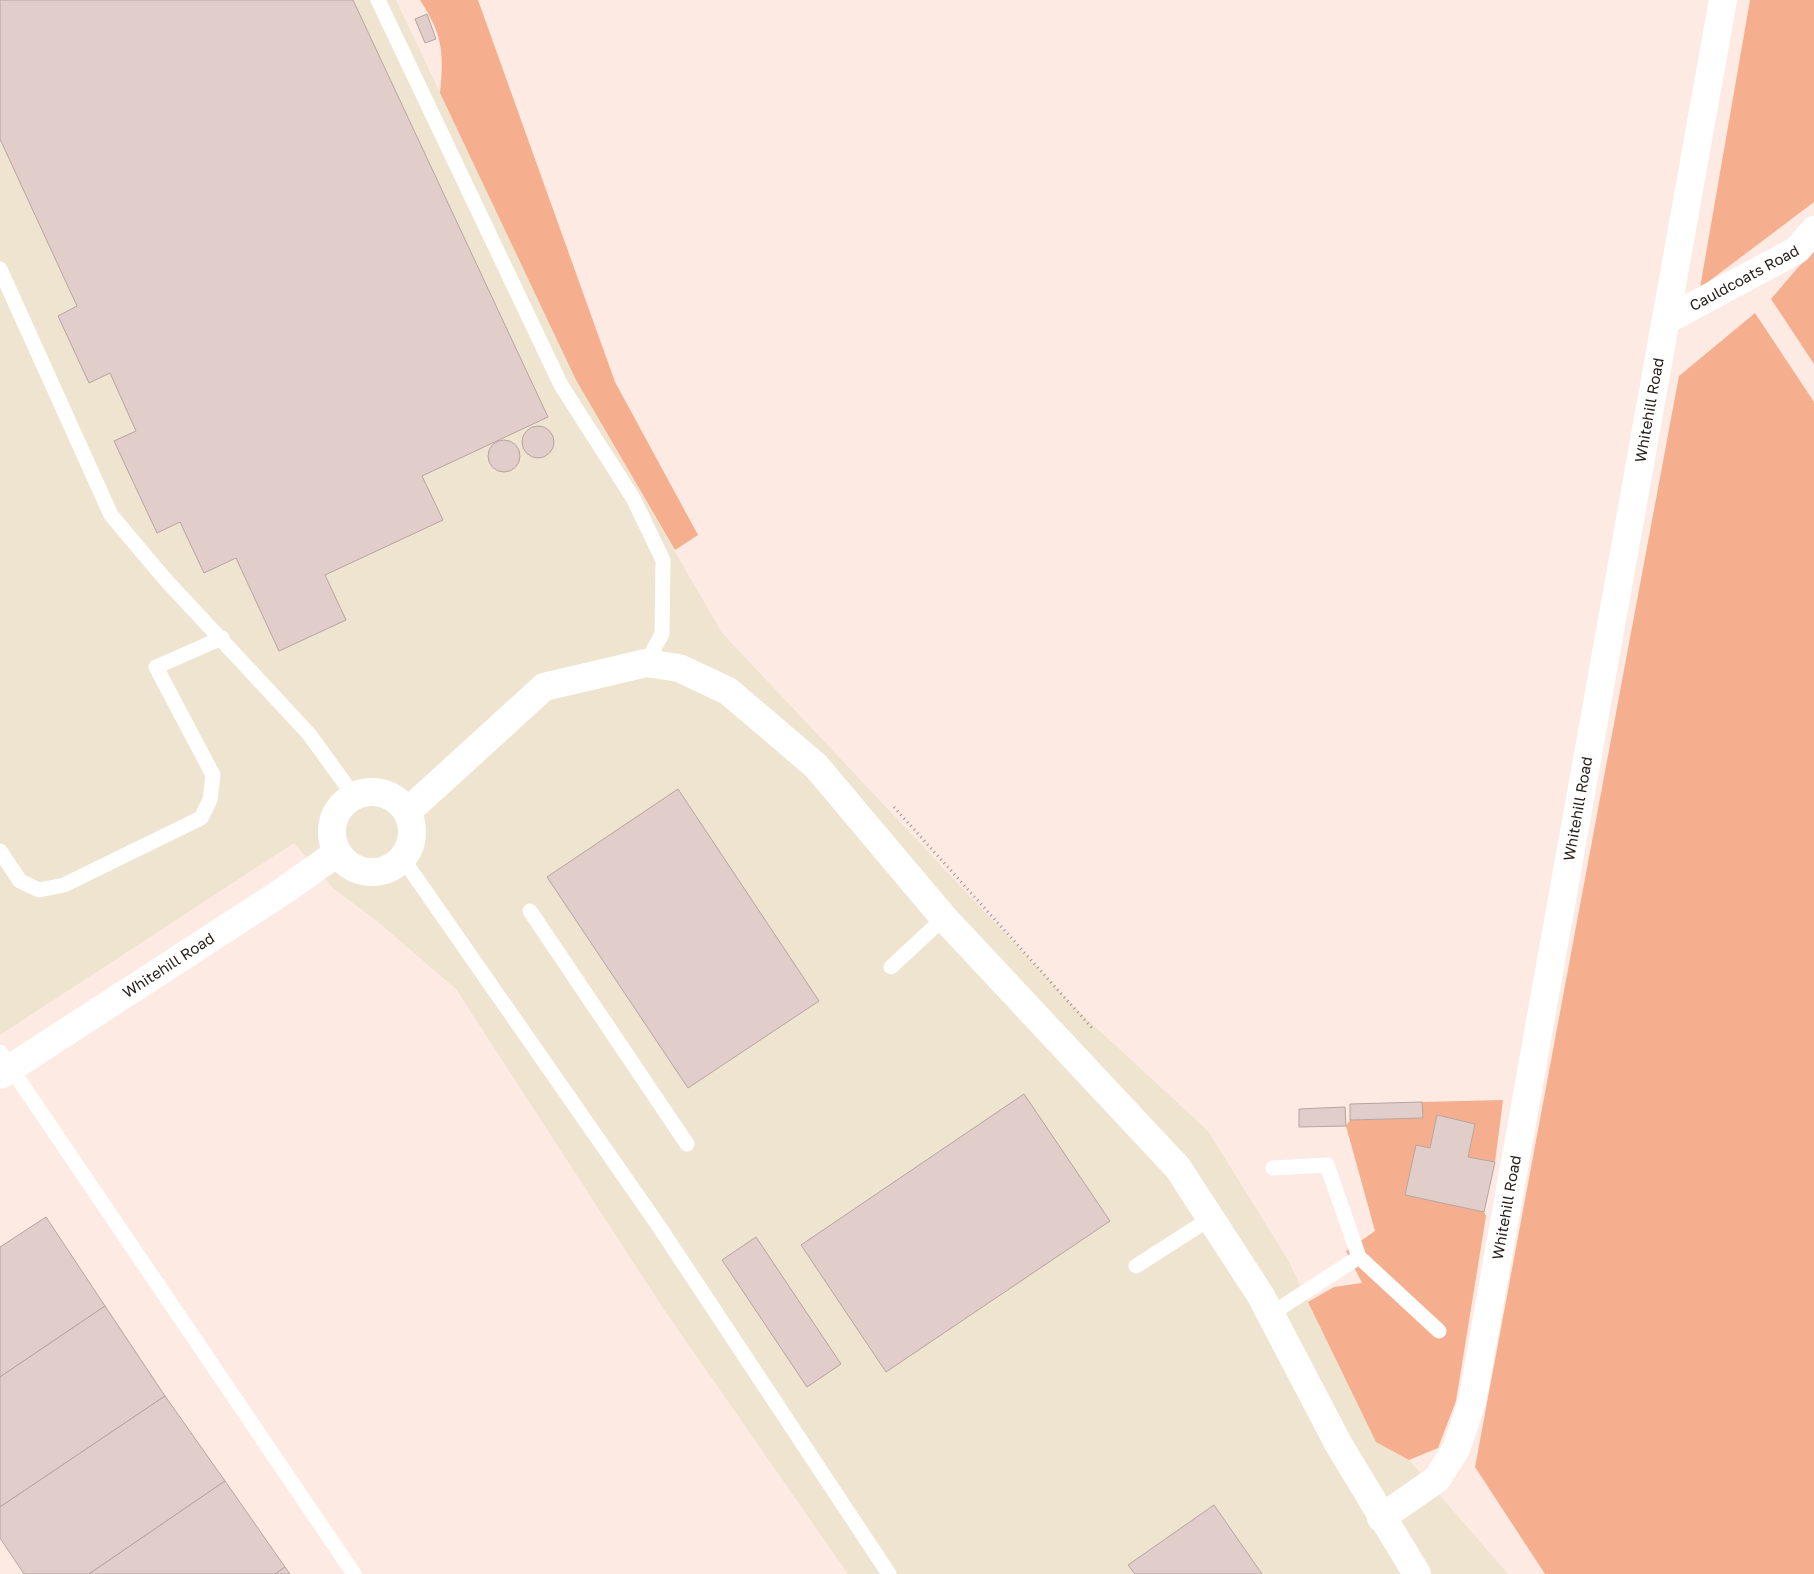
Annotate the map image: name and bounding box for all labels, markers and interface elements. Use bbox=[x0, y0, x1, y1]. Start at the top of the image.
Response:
street label: Cauldcoats Road bbox=[1686, 241, 1802, 314]
street label: Whitehill Road bbox=[1630, 356, 1667, 464]
street label: Whitehill Road bbox=[1559, 755, 1595, 862]
street label: Whitehill Road bbox=[119, 928, 217, 1001]
street label: Whitehill Road bbox=[1488, 1154, 1524, 1261]

